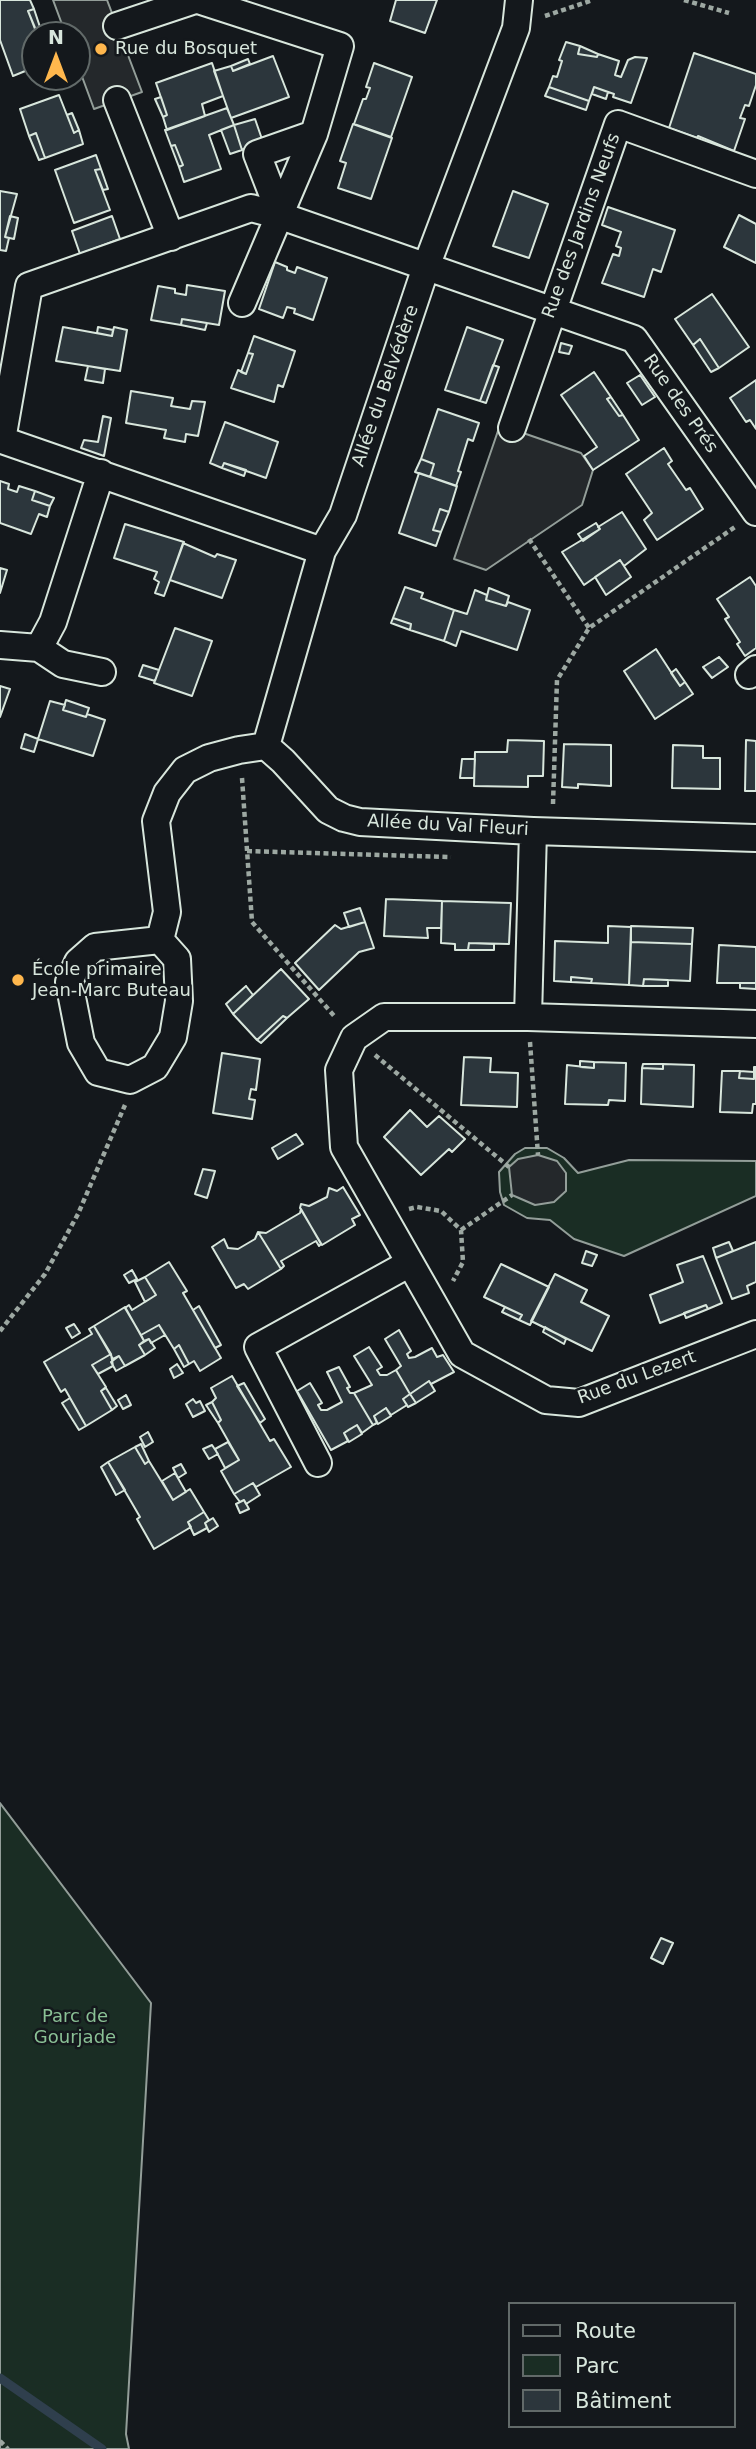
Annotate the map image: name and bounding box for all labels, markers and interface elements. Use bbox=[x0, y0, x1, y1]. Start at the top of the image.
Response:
north arrow bbox=[21, 21, 91, 91]
text: N bbox=[48, 26, 64, 48]
place label: Rue du Bosquet bbox=[115, 38, 257, 60]
marker: Rue du Bosquet bbox=[93, 41, 109, 57]
street label: Rue des Jardins Neufs bbox=[538, 130, 626, 322]
street label: Allée du Belvédère bbox=[348, 302, 424, 470]
street label: Rue des Prés bbox=[638, 351, 722, 457]
street label: Allée du Val Fleuri bbox=[367, 811, 529, 841]
place label: École primaire Jean-Marc Buteau bbox=[32, 959, 191, 1002]
marker: École primaire Jean-Marc Buteau bbox=[10, 972, 26, 988]
street label: Rue du Lezert bbox=[575, 1347, 699, 1409]
park label: Parc de Gourjade bbox=[34, 2006, 116, 2048]
legend bbox=[508, 2302, 735, 2428]
text: Route bbox=[575, 2319, 636, 2343]
text: Parc bbox=[575, 2354, 619, 2378]
text: Bâtiment bbox=[575, 2389, 671, 2413]

